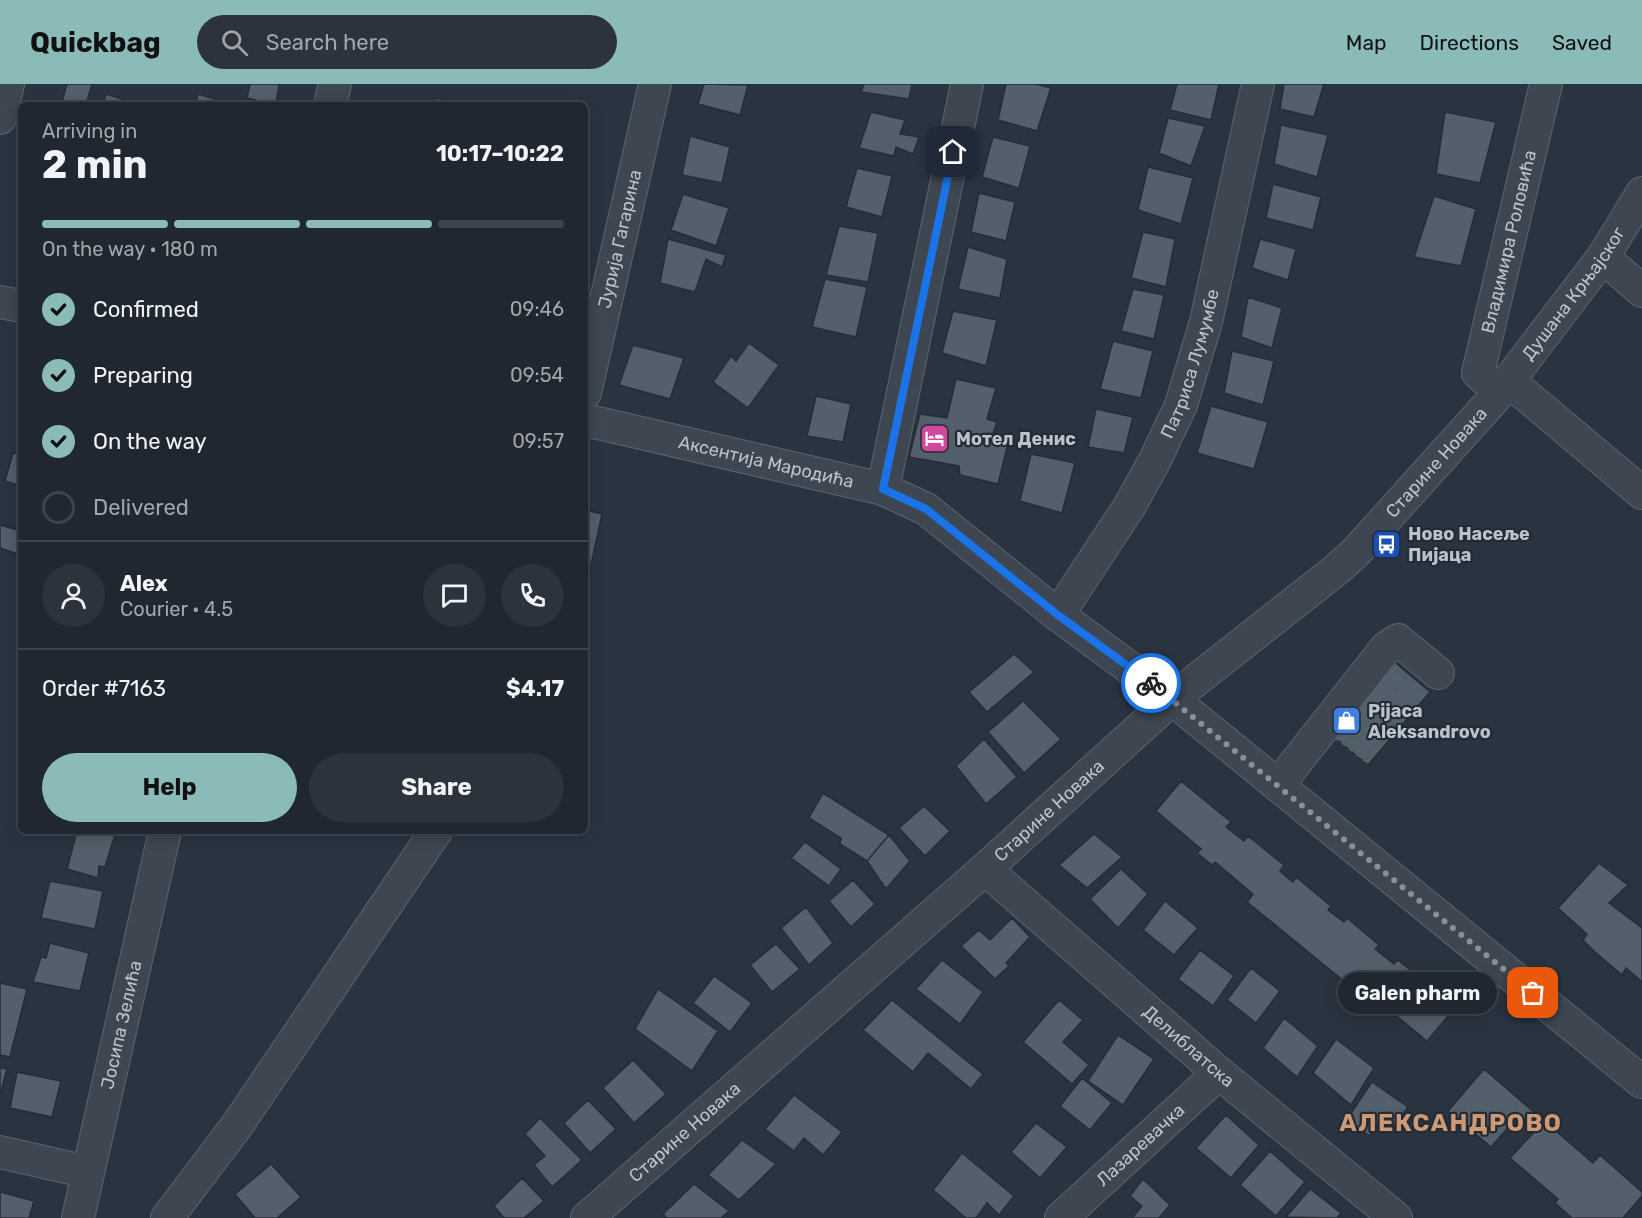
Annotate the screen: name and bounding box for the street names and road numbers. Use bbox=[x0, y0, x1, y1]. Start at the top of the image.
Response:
street label: Владимира Роловића bbox=[1477, 148, 1541, 335]
street label: Јурија Гагарина bbox=[594, 167, 646, 310]
street label: Душана Крњајског bbox=[1517, 222, 1630, 365]
street label: Патриса Лумумбе bbox=[1156, 287, 1224, 442]
street label: Старине Новака bbox=[1381, 403, 1492, 522]
street label: Аксентија Мародића bbox=[676, 431, 856, 493]
street label: Старине Новака bbox=[989, 755, 1109, 866]
street label: Јосипа Зелића bbox=[96, 958, 147, 1091]
street label: Делиблатска bbox=[1138, 1001, 1239, 1092]
street label: Старине Новака bbox=[624, 1077, 745, 1187]
street label: Лазаревачка bbox=[1092, 1099, 1189, 1191]

